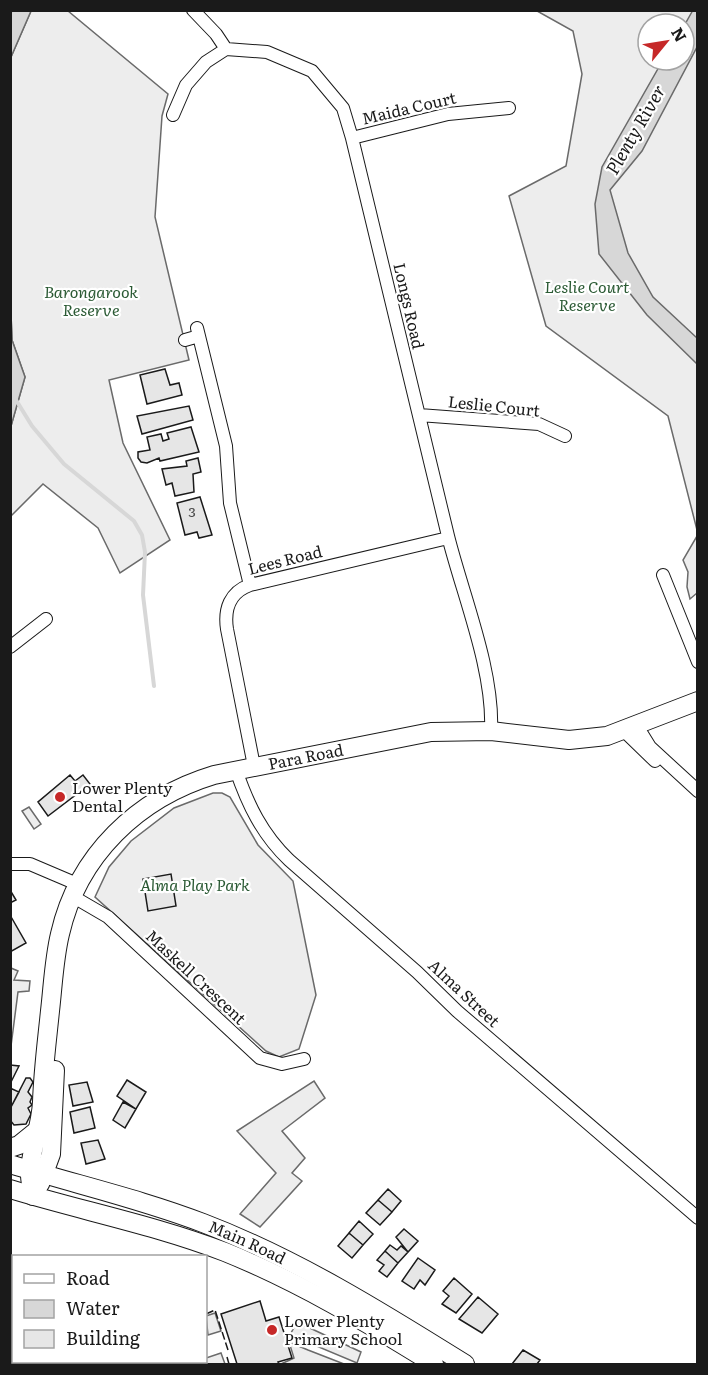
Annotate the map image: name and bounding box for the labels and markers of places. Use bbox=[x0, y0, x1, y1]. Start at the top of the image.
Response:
place label: Lower Plenty Dental bbox=[72, 775, 173, 817]
marker: Lower Plenty Dental bbox=[53, 790, 67, 804]
place label: Lower Plenty Primary School bbox=[284, 1308, 402, 1350]
marker: Lower Plenty Primary School bbox=[265, 1323, 279, 1337]

